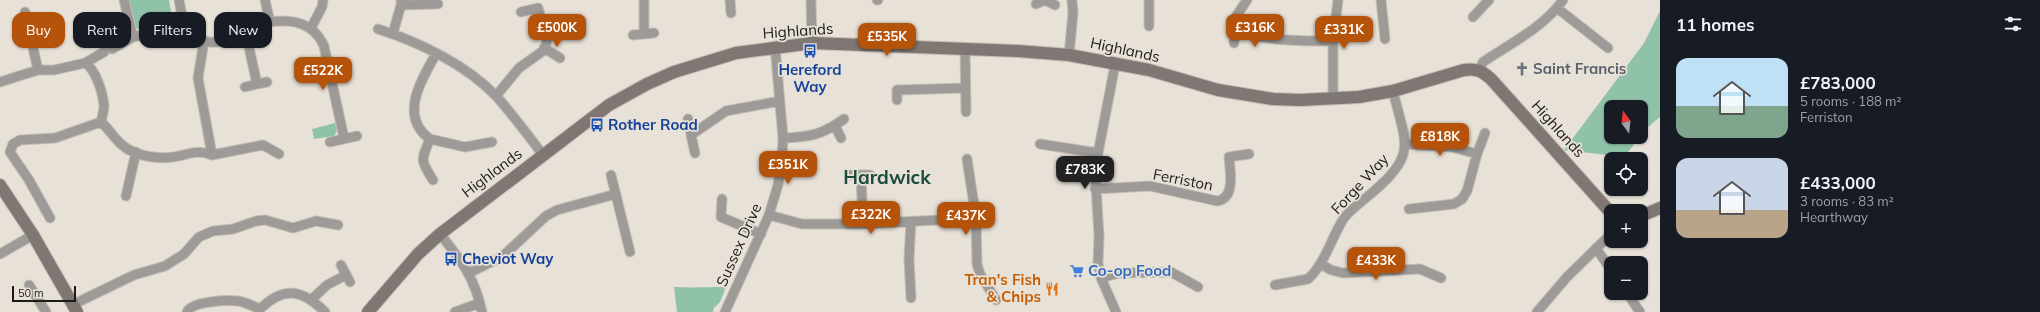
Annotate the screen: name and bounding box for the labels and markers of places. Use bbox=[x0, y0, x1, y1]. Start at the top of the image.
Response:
pin: £500K bbox=[529, 14, 585, 48]
pin: £316K bbox=[1227, 14, 1283, 48]
pin: £331K bbox=[1316, 16, 1372, 50]
pin: £535K bbox=[859, 23, 915, 57]
bus stop icon: Hereford Way bbox=[802, 43, 818, 59]
pin: £522K bbox=[295, 57, 351, 91]
place label: Saint Francis bbox=[1533, 59, 1626, 78]
place label: Hereford Way bbox=[778, 60, 842, 96]
church icon: Saint Francis bbox=[1514, 61, 1530, 77]
place label: Rother Road bbox=[608, 115, 698, 134]
bus stop icon: Rother Road bbox=[589, 117, 605, 133]
pin: £818K bbox=[1412, 123, 1468, 157]
pin: £351K bbox=[760, 151, 816, 185]
pin: £783K bbox=[1057, 156, 1113, 190]
pin: £322K bbox=[843, 201, 899, 235]
pin: £437K bbox=[938, 202, 994, 236]
pin: £433K bbox=[1348, 247, 1404, 281]
place label: Cheviot Way bbox=[462, 249, 554, 268]
bus stop icon: Cheviot Way bbox=[443, 251, 459, 267]
place label: Co-op Food bbox=[1088, 261, 1171, 280]
supermarket icon: Co-op Food bbox=[1069, 263, 1085, 279]
place label: Tran's Fish & Chips bbox=[964, 270, 1041, 306]
restaurant icon: Tran's Fish & Chips bbox=[1044, 281, 1060, 297]

